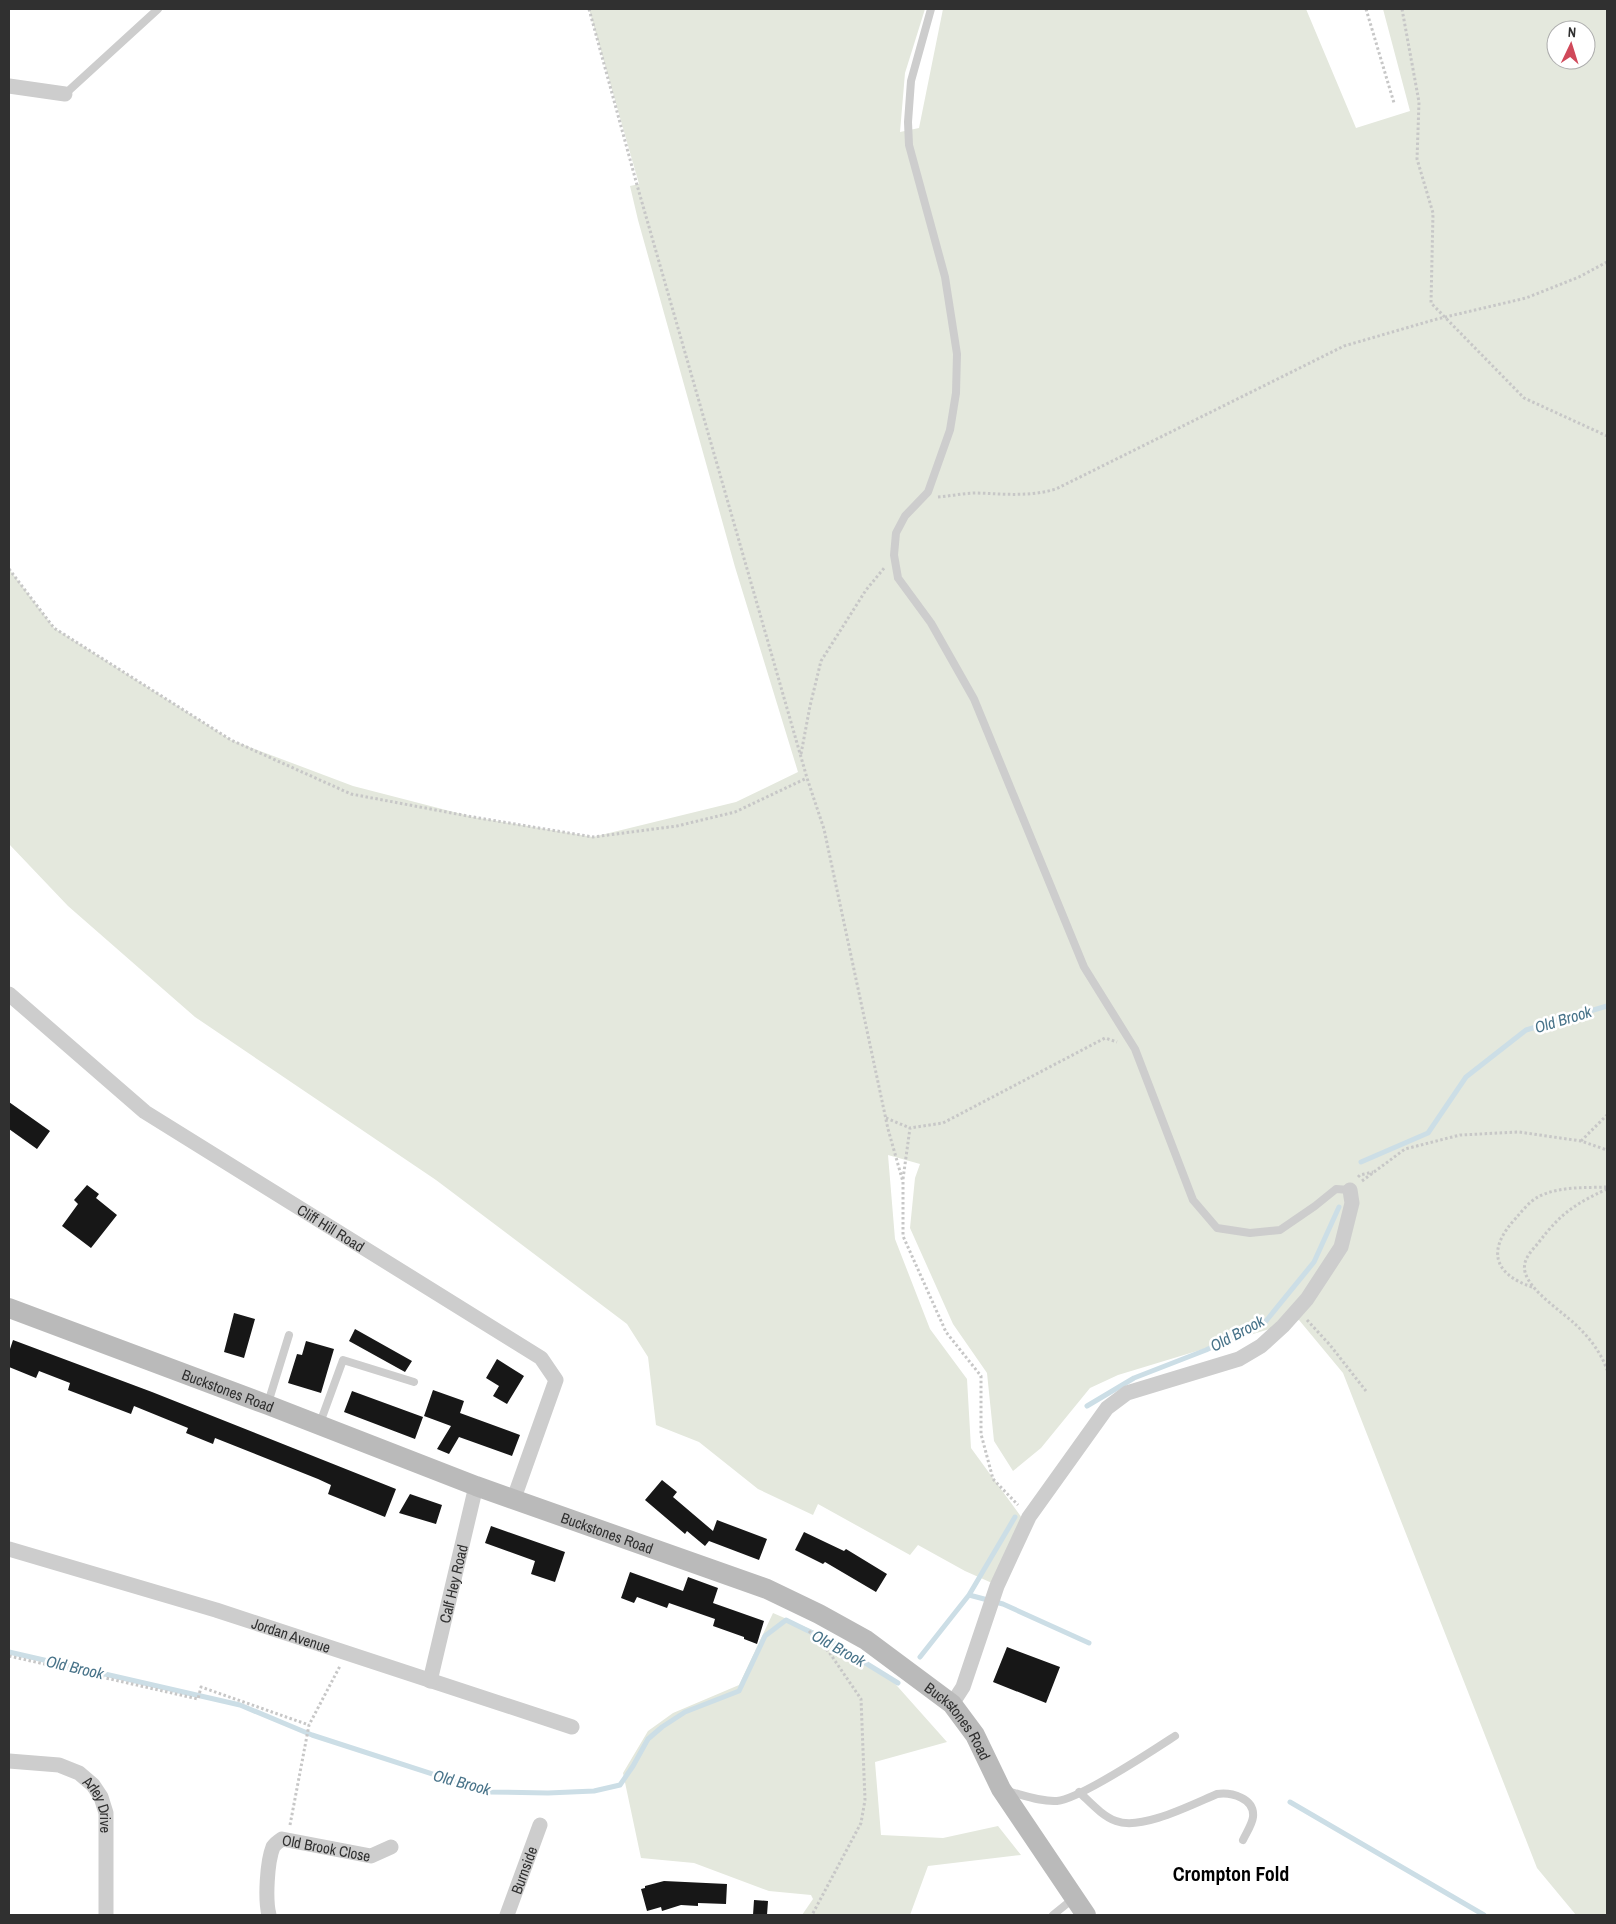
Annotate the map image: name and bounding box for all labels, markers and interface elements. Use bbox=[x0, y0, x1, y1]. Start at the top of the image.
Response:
north arrow bbox=[1546, 20, 1596, 70]
text: N bbox=[1567, 23, 1577, 41]
water label: Old Brook bbox=[1532, 1000, 1595, 1038]
street label: Cliff Hill Road bbox=[293, 1199, 369, 1256]
water label: Old Brook bbox=[1206, 1309, 1268, 1356]
street label: Buckstones Road bbox=[179, 1363, 277, 1417]
street label: Buckstones Road bbox=[558, 1506, 656, 1558]
street label: Calf Hey Road bbox=[434, 1542, 472, 1625]
street label: Jordan Avenue bbox=[249, 1612, 334, 1658]
water label: Old Brook bbox=[808, 1624, 870, 1672]
water label: Old Brook bbox=[44, 1650, 106, 1684]
street label: Buckstones Road bbox=[921, 1677, 996, 1763]
water label: Old Brook bbox=[431, 1764, 493, 1800]
street label: Arley Drive bbox=[78, 1770, 117, 1833]
street label: Old Brook Close bbox=[280, 1829, 373, 1866]
street label: Burnside bbox=[505, 1843, 542, 1897]
district label: Crompton Fold bbox=[1173, 1860, 1289, 1887]

